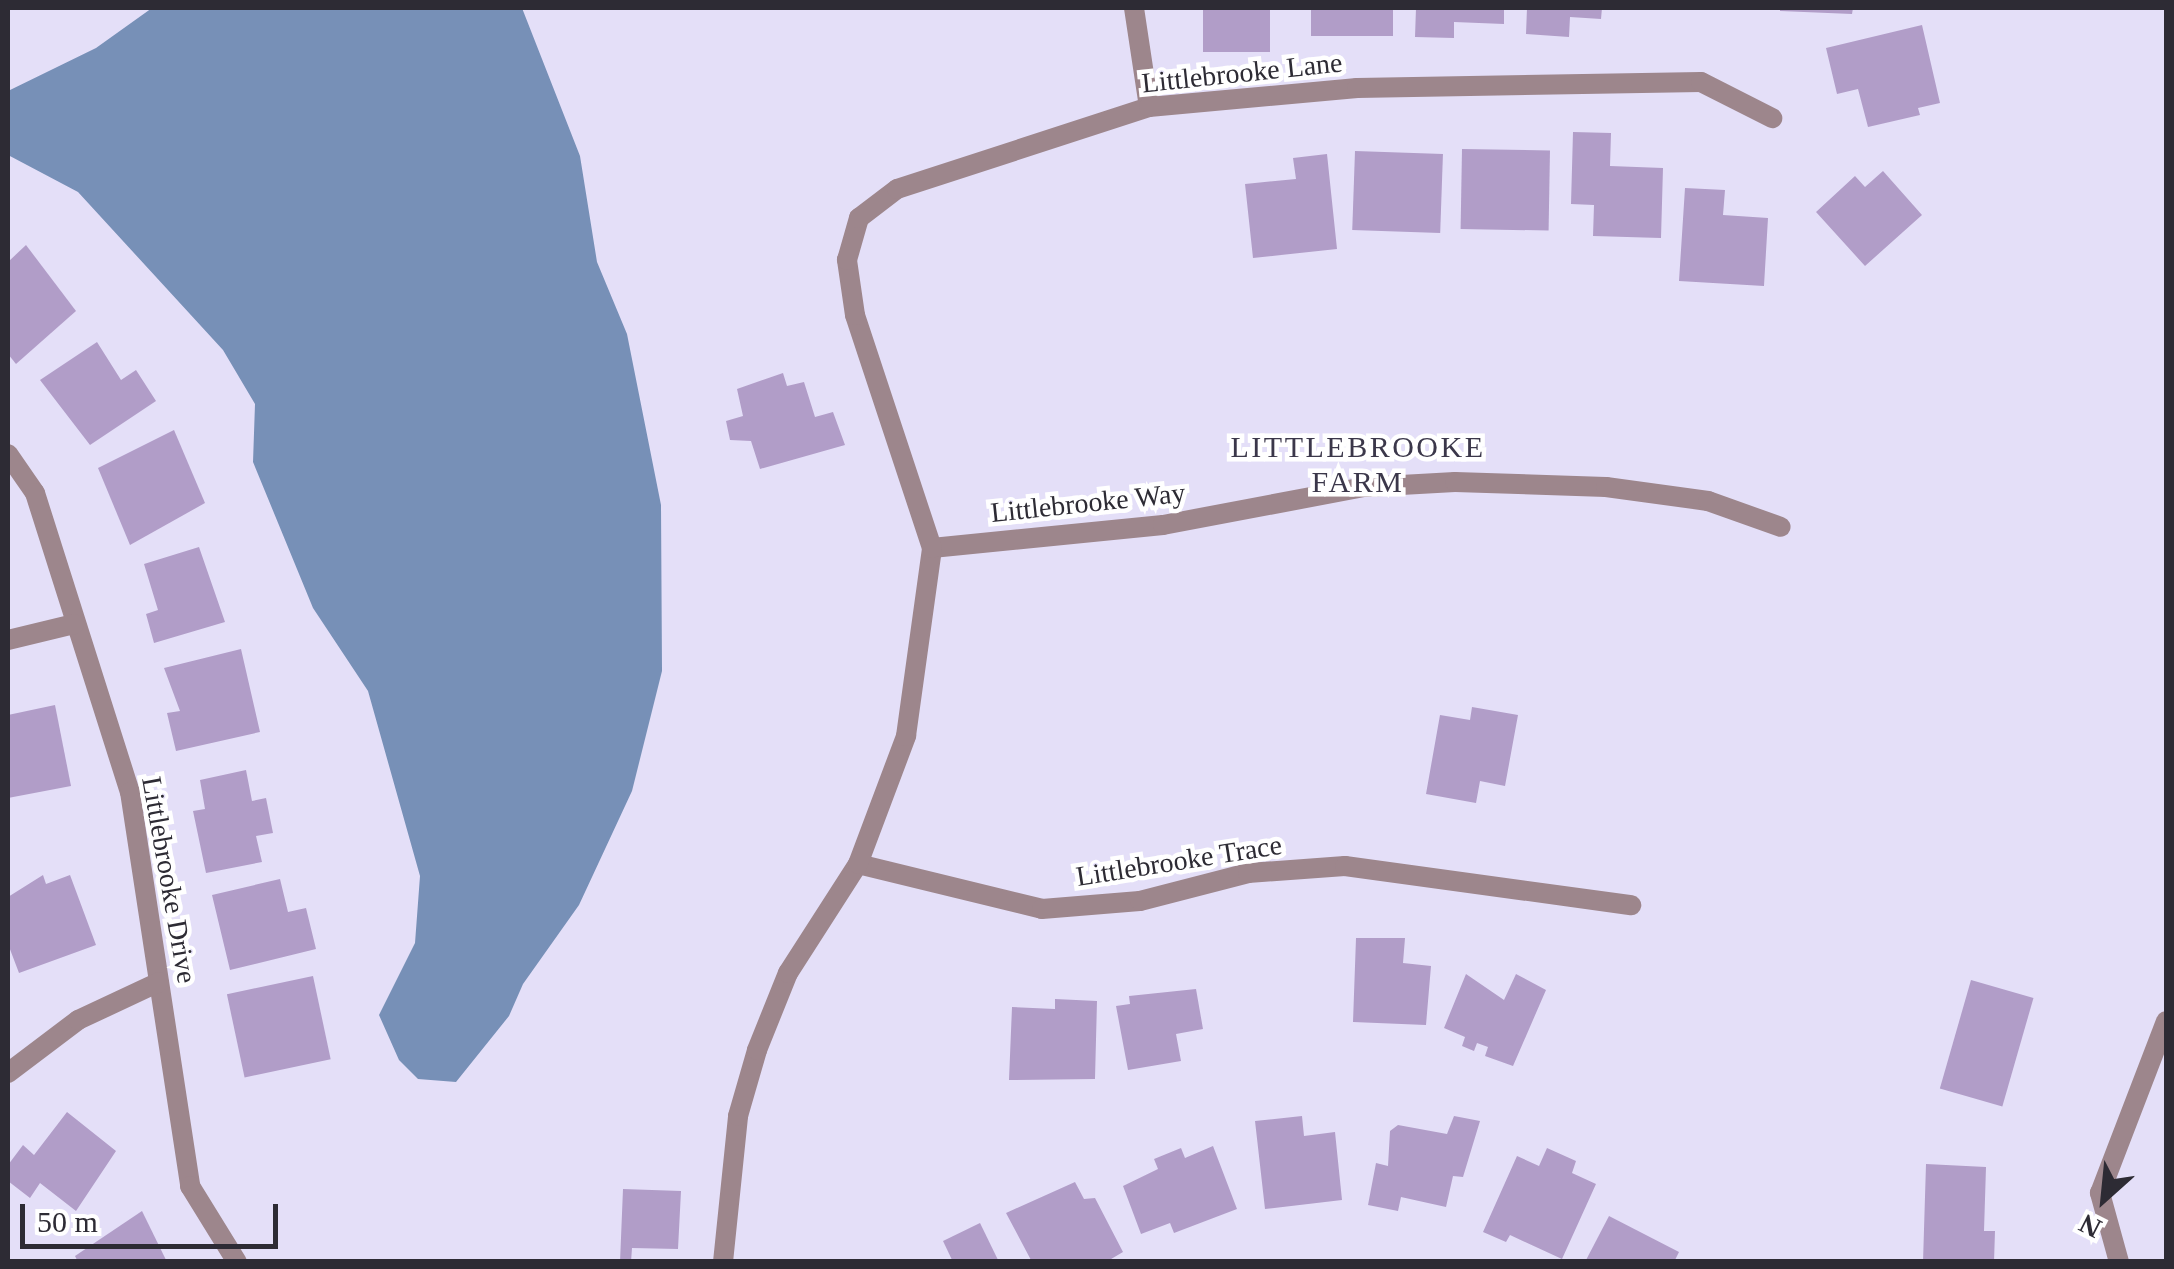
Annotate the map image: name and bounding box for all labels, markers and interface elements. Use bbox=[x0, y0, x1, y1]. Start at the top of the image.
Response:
street label: Littlebrooke Lane bbox=[1140, 46, 1344, 100]
district label: LITTLEBROOKE FARM bbox=[1231, 429, 1485, 500]
street label: Littlebrooke Way bbox=[989, 476, 1187, 530]
street label: Littlebrooke Drive bbox=[134, 774, 204, 986]
street label: Littlebrooke Trace bbox=[1074, 828, 1284, 894]
north arrow bbox=[2054, 1149, 2154, 1249]
scale bar bbox=[25, 1184, 282, 1246]
text: 50 m bbox=[37, 1205, 98, 1238]
text: N bbox=[2074, 1208, 2106, 1245]

